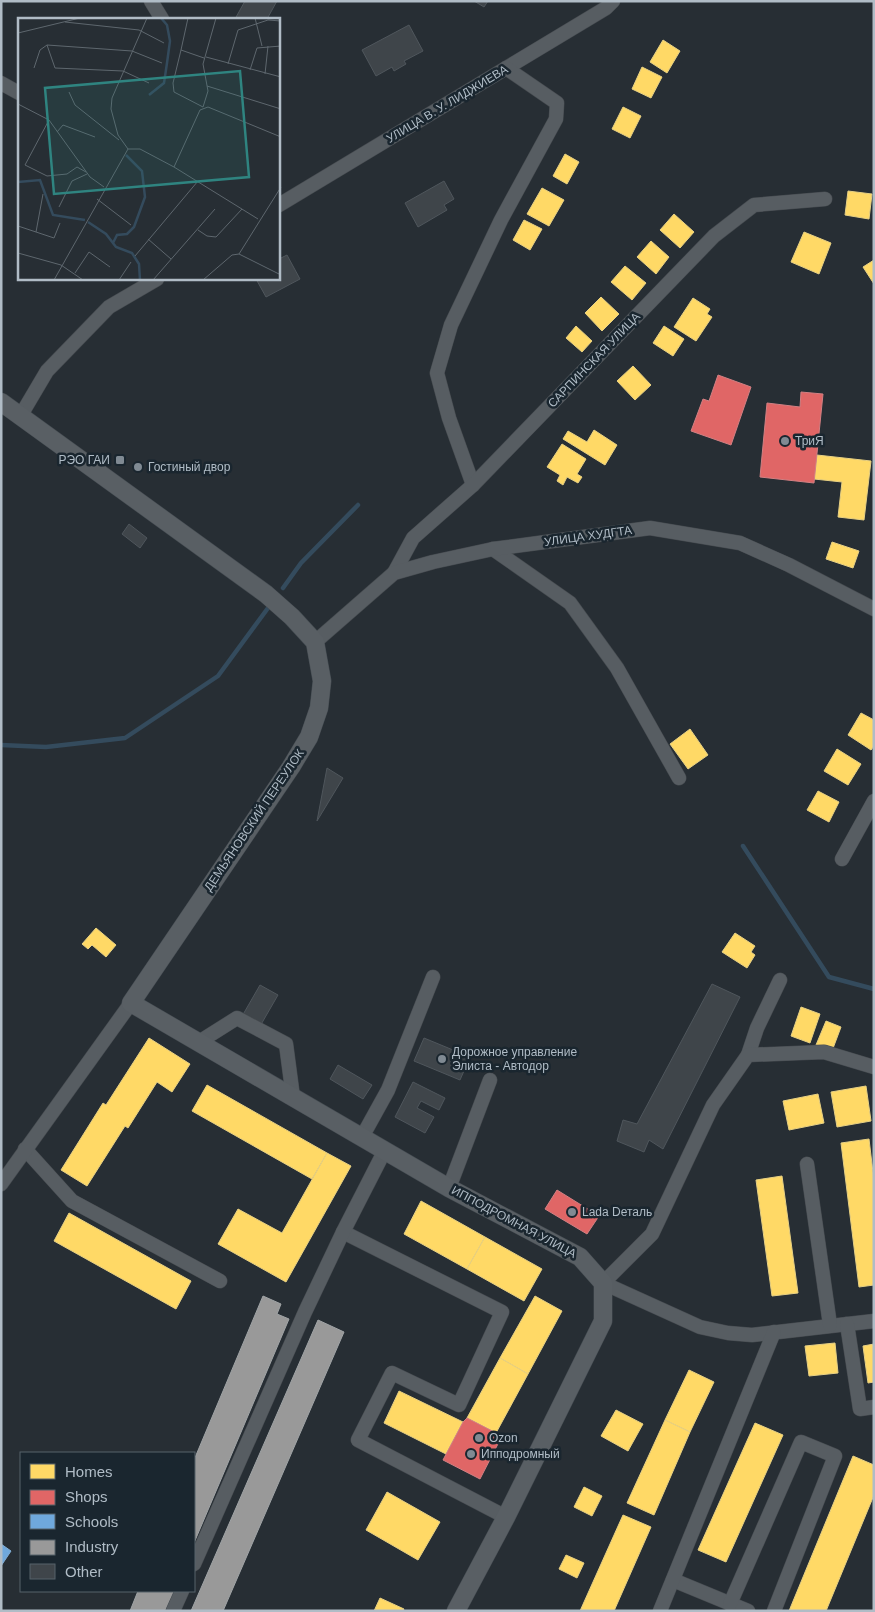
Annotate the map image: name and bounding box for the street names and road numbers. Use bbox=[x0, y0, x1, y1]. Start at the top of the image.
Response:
street label: УЛИЦА В. У. ЛИДЖИЕВА bbox=[384, 62, 510, 146]
street label: САРПИНСКАЯ УЛИЦА bbox=[545, 310, 643, 410]
street label: УЛИЦА ХУДГТА bbox=[543, 523, 633, 549]
street label: ДЕМЬЯНОВСКИЙ ПЕРЕУЛОК bbox=[200, 746, 307, 894]
street label: ИППОДРОМНАЯ УЛИЦА bbox=[449, 1183, 579, 1261]

